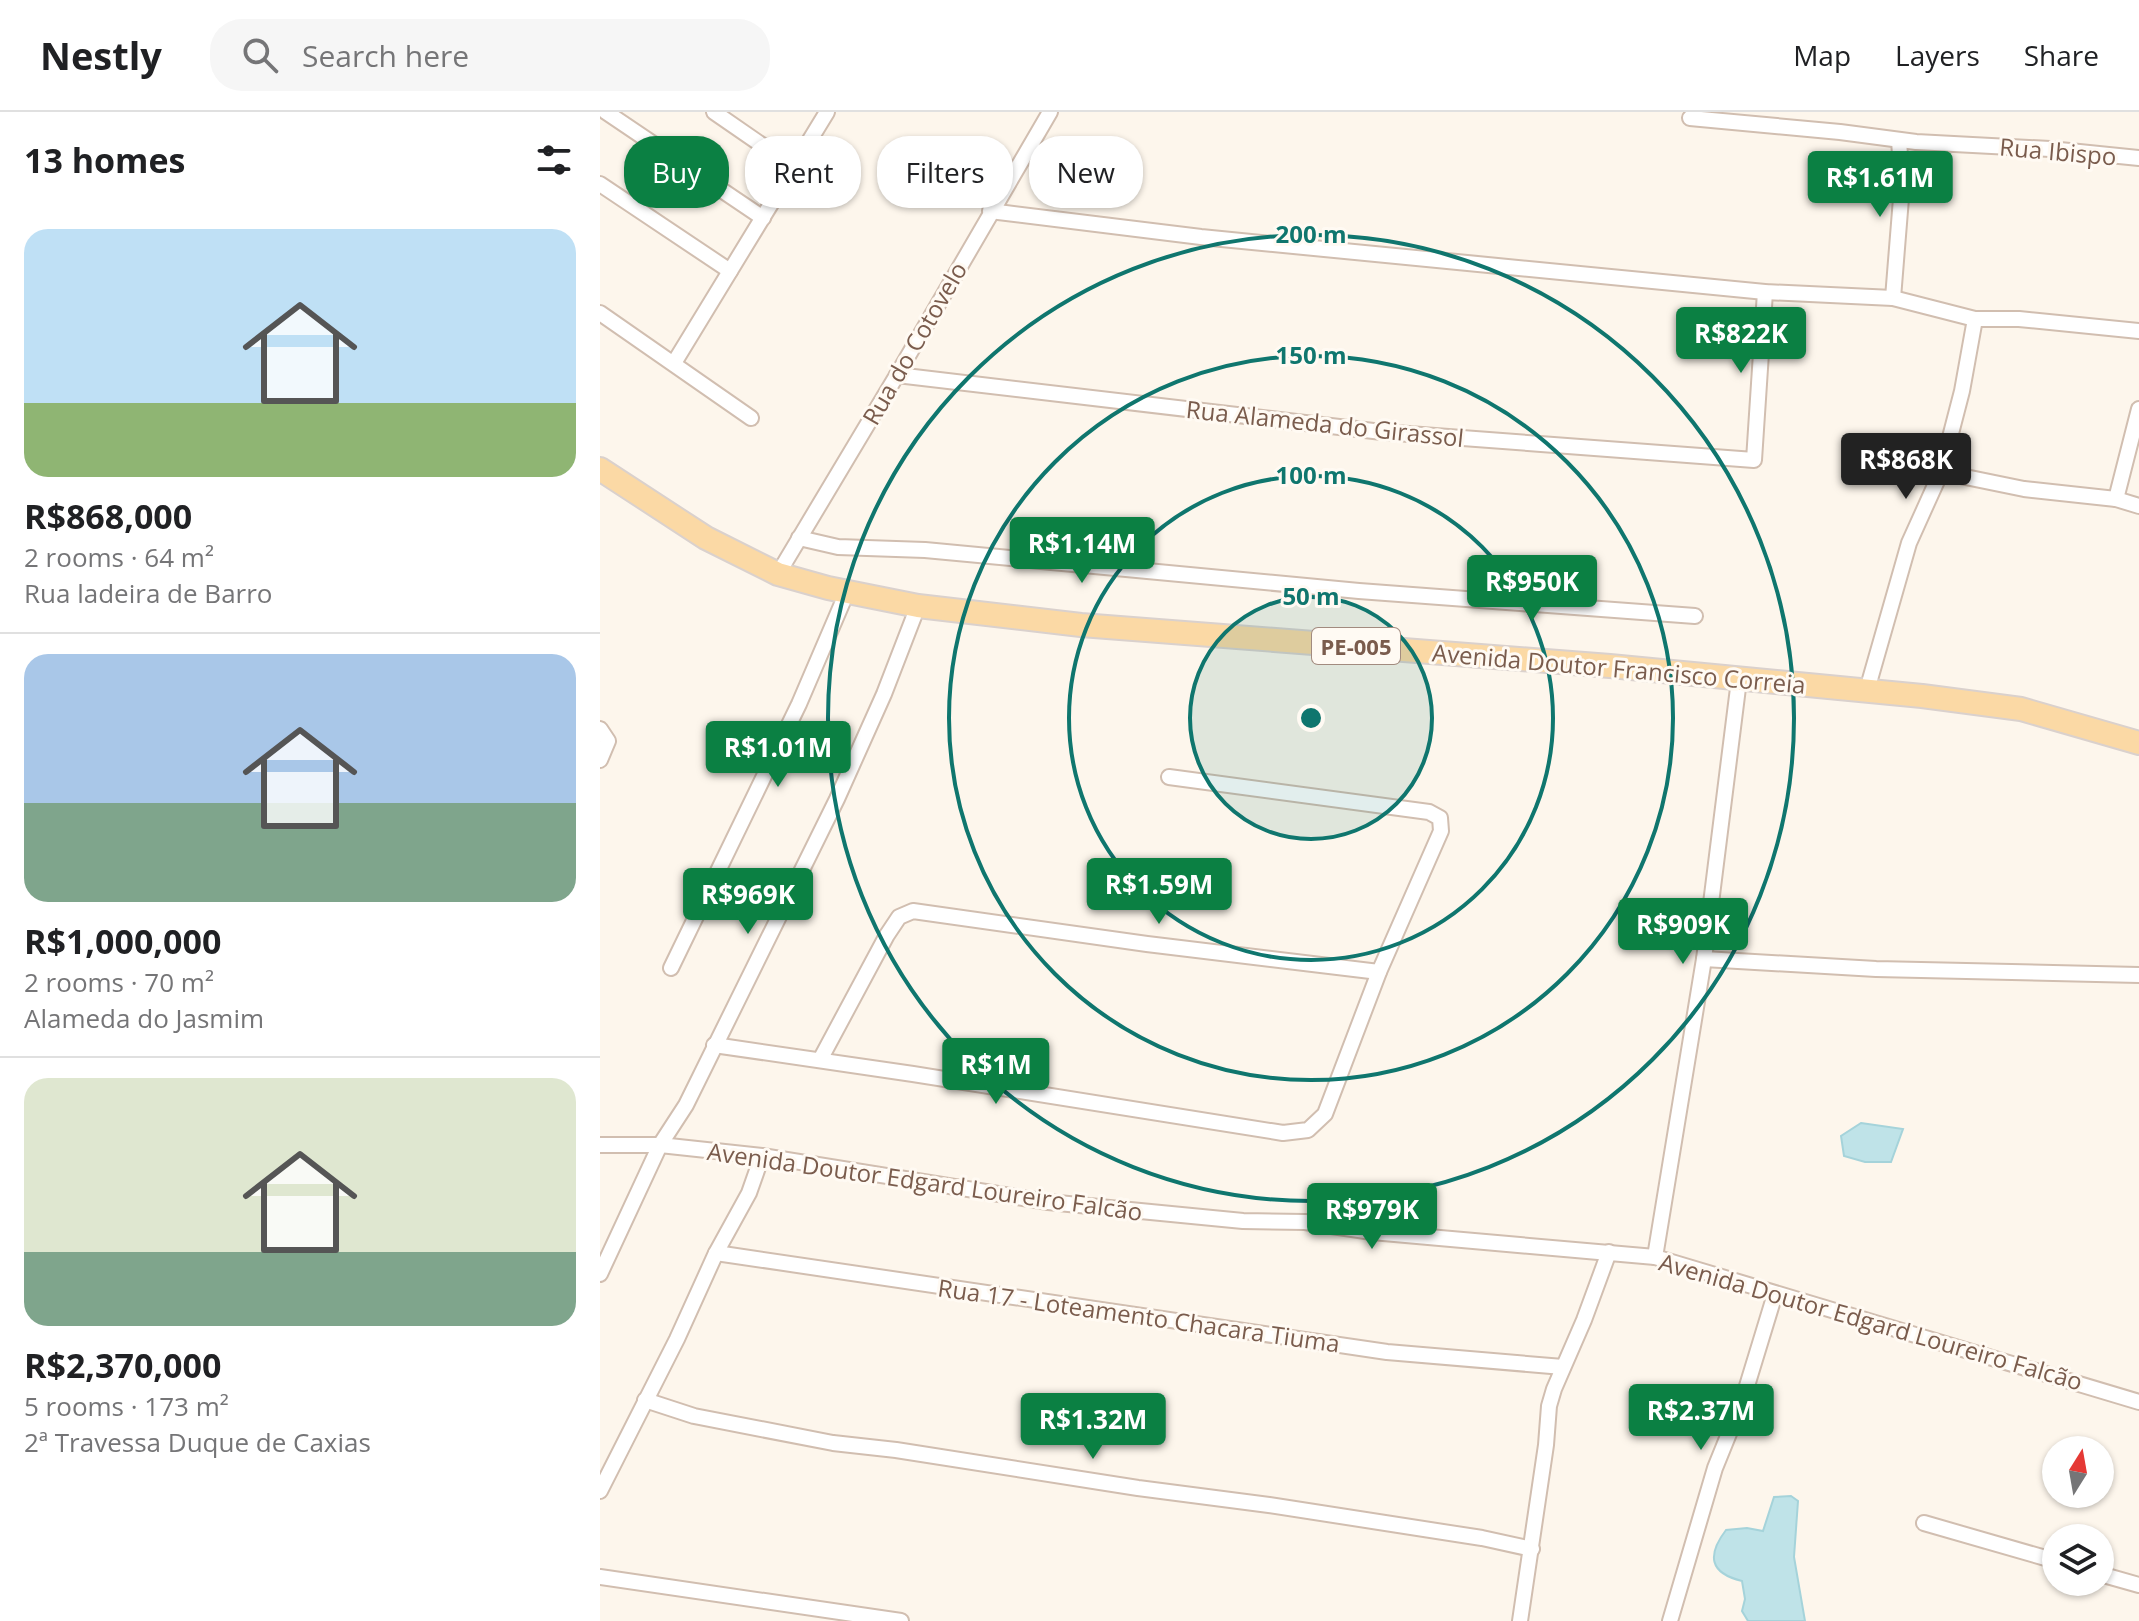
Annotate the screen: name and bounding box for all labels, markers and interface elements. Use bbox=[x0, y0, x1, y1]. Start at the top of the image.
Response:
search box bbox=[210, 19, 770, 91]
text: Nestly bbox=[40, 29, 162, 81]
icon: search bbox=[238, 33, 282, 77]
text: Search here bbox=[302, 35, 469, 76]
text: Map bbox=[1793, 36, 1851, 74]
text: Layers bbox=[1895, 36, 1980, 74]
text: Share bbox=[2024, 36, 2099, 74]
street label: Rua Ibispo bbox=[1998, 129, 2118, 173]
chip: Buy bbox=[624, 136, 729, 208]
chip: Rent bbox=[745, 136, 861, 208]
chip: Filters bbox=[877, 136, 1013, 208]
chip: New bbox=[1029, 136, 1143, 208]
text: 13 homes bbox=[24, 137, 185, 183]
icon: filters bbox=[532, 138, 576, 182]
pin: R$1.61M bbox=[1806, 151, 1954, 219]
text: R$1.61M bbox=[1826, 159, 1934, 195]
text: 200 m bbox=[1276, 217, 1346, 250]
street label: Rua do Cotovelo bbox=[854, 256, 974, 430]
icon: home bbox=[228, 281, 372, 425]
pin: R$822K bbox=[1676, 307, 1806, 375]
text: R$822K bbox=[1694, 315, 1788, 351]
text: 150 m bbox=[1276, 338, 1346, 371]
street label: Rua Alameda do Girassol bbox=[1185, 392, 1465, 454]
pin: R$868K bbox=[1841, 433, 1971, 501]
text: R$868K bbox=[1859, 441, 1953, 477]
text: 100 m bbox=[1276, 458, 1346, 491]
text: R$868,000 bbox=[24, 493, 192, 539]
pin: R$1.14M bbox=[1008, 517, 1156, 585]
text: R$1.14M bbox=[1028, 525, 1136, 561]
text: 2 rooms · 64 m² bbox=[24, 539, 214, 575]
pin: R$950K bbox=[1467, 555, 1597, 623]
text: R$950K bbox=[1485, 563, 1579, 599]
text: Rua ladeira de Barro bbox=[24, 575, 273, 611]
text: 50 m bbox=[1282, 579, 1340, 612]
road number: PE-005 bbox=[1312, 628, 1400, 664]
street label: Avenida Doutor Francisco Correia bbox=[1431, 635, 1807, 701]
centre of rings bbox=[1297, 704, 1325, 732]
icon: home bbox=[228, 706, 372, 850]
pin: R$1.01M bbox=[704, 721, 852, 789]
text: R$1.01M bbox=[724, 729, 832, 765]
pin: R$1.59M bbox=[1085, 858, 1233, 926]
text: R$1.59M bbox=[1105, 866, 1213, 902]
pin: R$969K bbox=[683, 868, 813, 936]
text: R$969K bbox=[701, 876, 795, 912]
pin: R$909K bbox=[1618, 898, 1748, 966]
text: R$909K bbox=[1636, 906, 1730, 942]
text: R$1,000,000 bbox=[24, 918, 221, 964]
text: 2 rooms · 70 m² bbox=[24, 964, 214, 1000]
text: Alameda do Jasmim bbox=[24, 1000, 264, 1036]
pin: R$1M bbox=[949, 1038, 1043, 1106]
text: R$1M bbox=[960, 1046, 1032, 1082]
icon: home bbox=[228, 1130, 372, 1274]
street label: Avenida Doutor Edgard Loureiro Falcão bbox=[705, 1134, 1145, 1228]
pin: R$979K bbox=[1307, 1183, 1437, 1251]
text: R$979K bbox=[1325, 1191, 1419, 1227]
street label: Avenida Doutor Edgard Loureiro Falcão bbox=[1655, 1245, 2087, 1397]
street label: Rua 17 - Loteamento Chacara Tiuma bbox=[936, 1270, 1342, 1360]
text: R$2,370,000 bbox=[24, 1342, 221, 1388]
pin: R$2.37M bbox=[1627, 1384, 1775, 1452]
text: 5 rooms · 173 m² bbox=[24, 1388, 229, 1424]
text: R$2.37M bbox=[1647, 1392, 1755, 1428]
pin: R$1.32M bbox=[1019, 1393, 1167, 1461]
text: R$1.32M bbox=[1039, 1401, 1147, 1437]
text: 2ª Travessa Duque de Caxias bbox=[24, 1424, 371, 1460]
north arrow bbox=[2042, 1436, 2114, 1508]
map controls bbox=[2042, 1436, 2114, 1596]
button: layers bbox=[2042, 1524, 2114, 1596]

